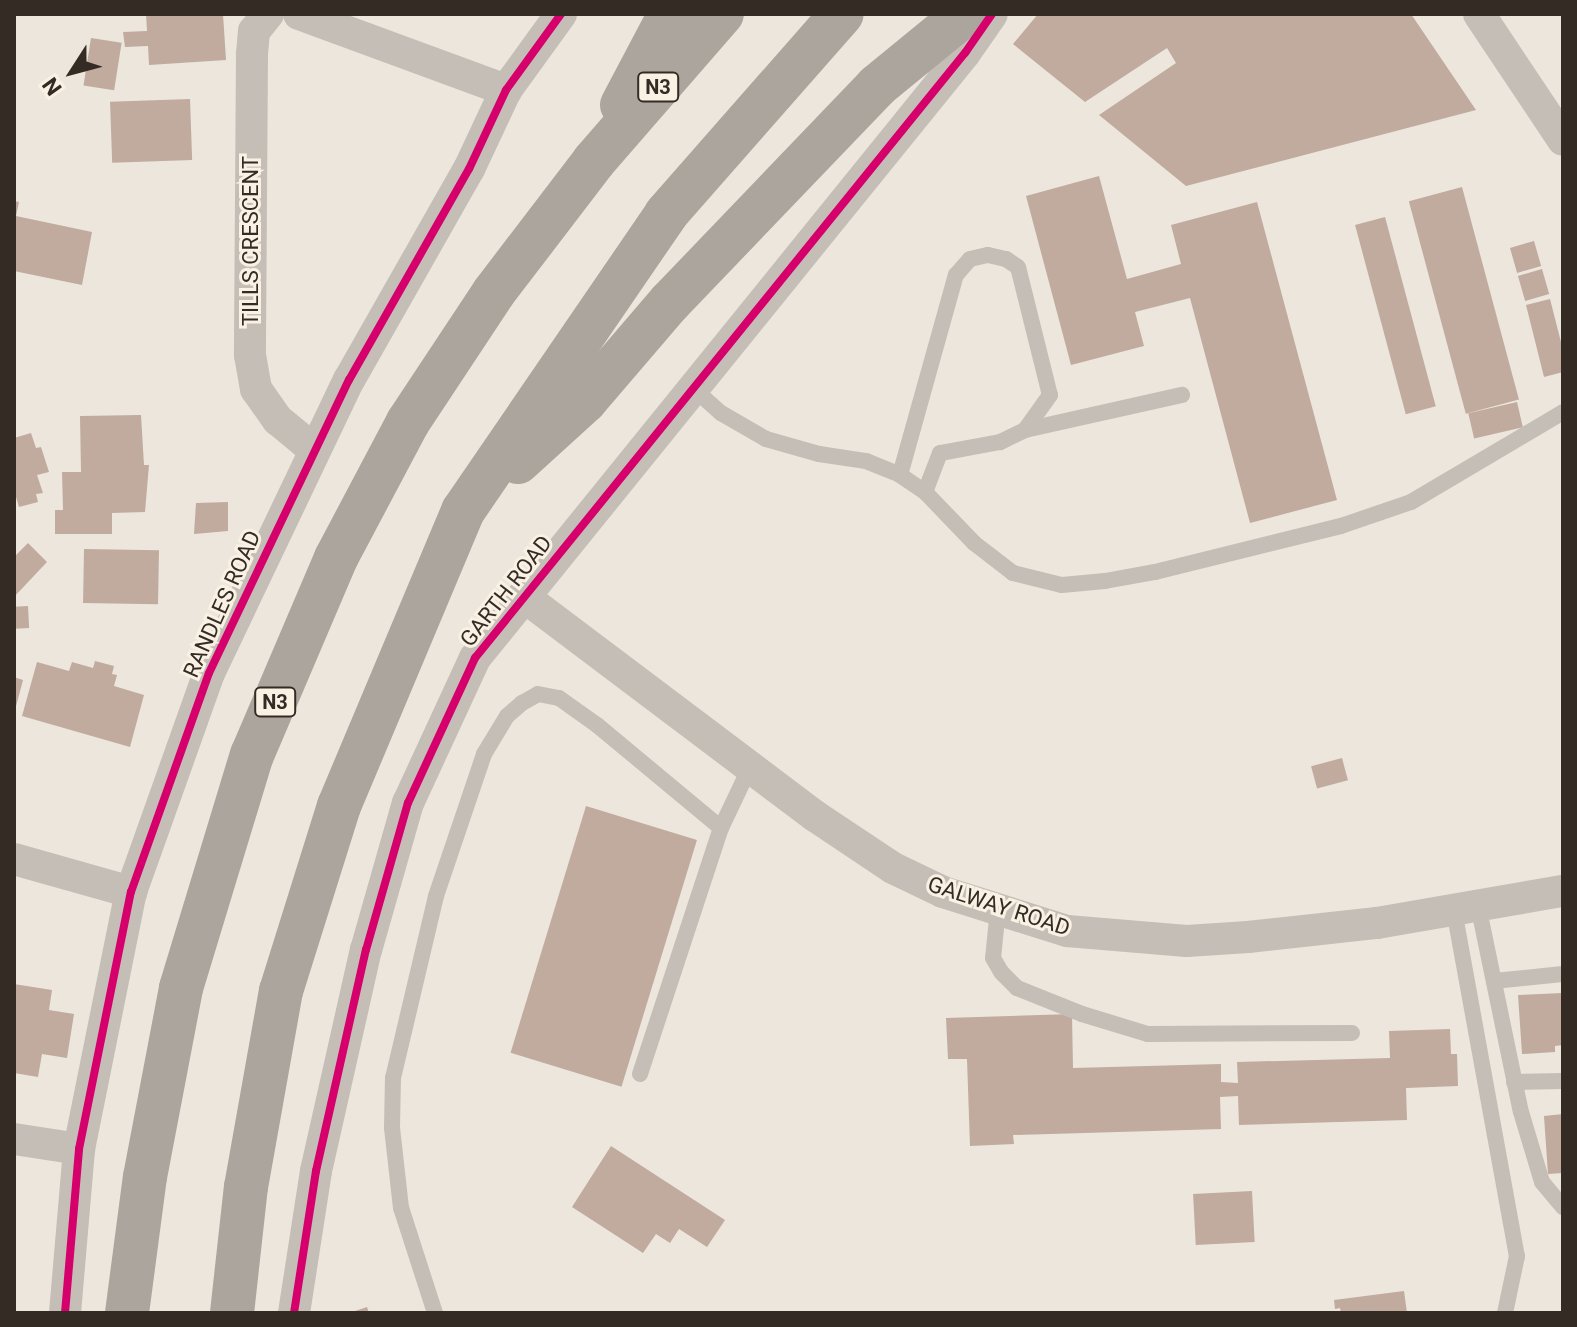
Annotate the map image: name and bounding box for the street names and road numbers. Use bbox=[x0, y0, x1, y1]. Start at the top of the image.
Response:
road number: N3 bbox=[636, 71, 680, 103]
street label: TILLS CRESCENT bbox=[238, 156, 264, 326]
street label: RANDLES ROAD bbox=[178, 526, 266, 682]
street label: GARTH ROAD bbox=[454, 530, 558, 652]
road number: N3 bbox=[253, 686, 297, 718]
street label: GALWAY ROAD bbox=[925, 871, 1073, 941]

